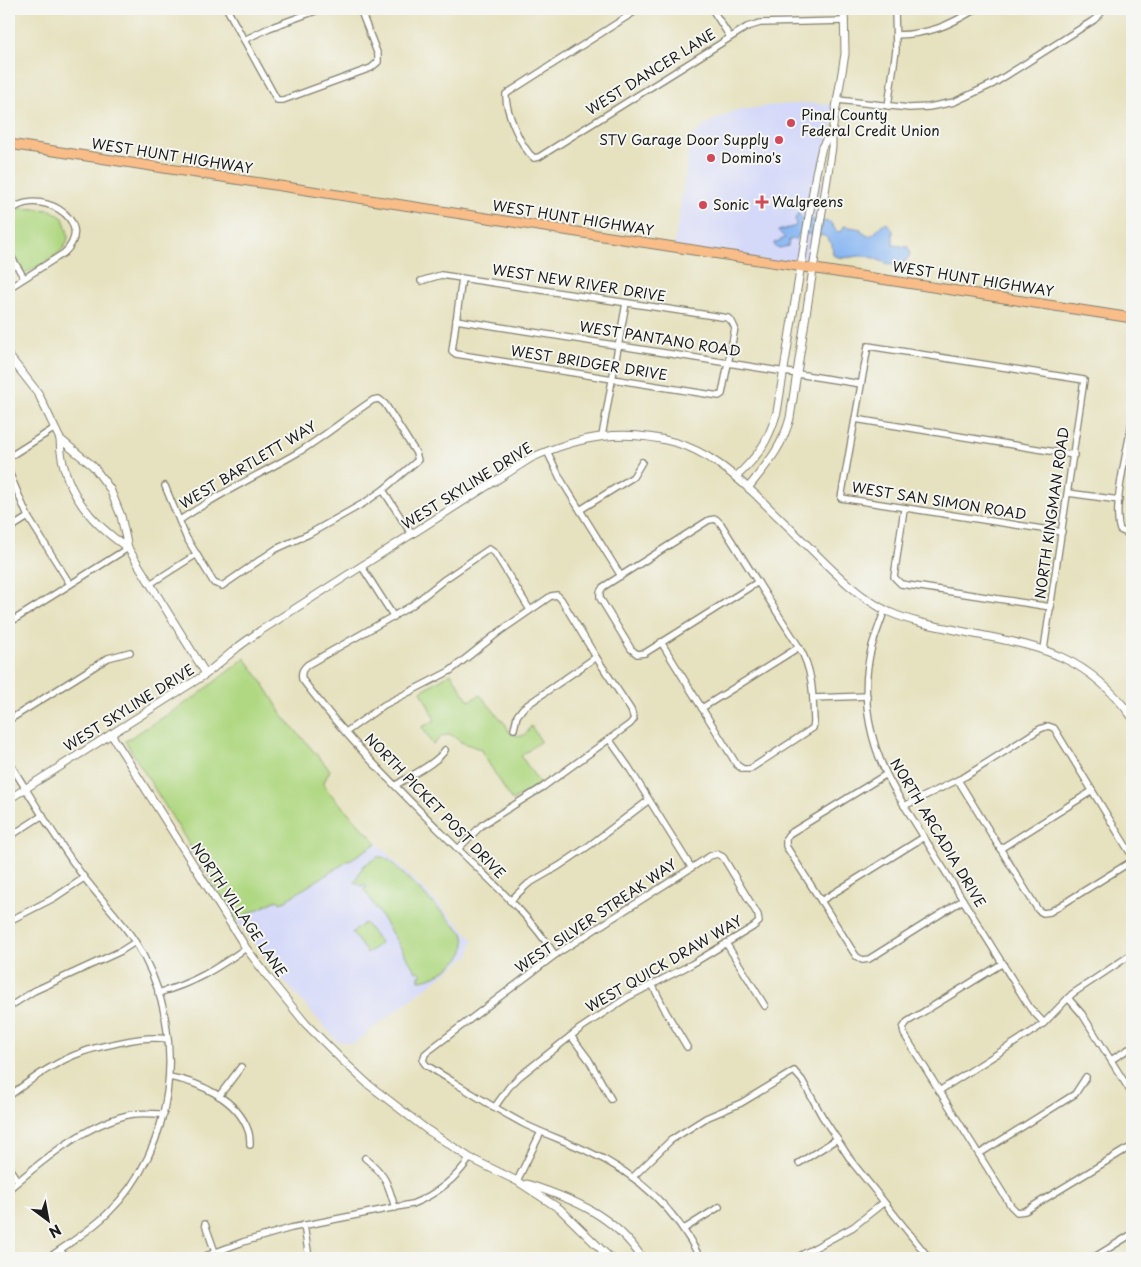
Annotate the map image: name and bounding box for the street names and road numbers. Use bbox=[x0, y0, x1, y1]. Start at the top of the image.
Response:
street label: WEST DANCER LANE bbox=[582, 23, 720, 120]
street label: WEST HUNT HIGHWAY bbox=[90, 132, 255, 179]
street label: WEST HUNT HIGHWAY bbox=[491, 194, 656, 241]
street label: WEST HUNT HIGHWAY bbox=[891, 255, 1056, 302]
street label: WEST NEW RIVER DRIVE bbox=[491, 258, 668, 307]
street label: WEST PANTANO ROAD bbox=[578, 315, 742, 362]
street label: WEST BRIDGER DRIVE bbox=[509, 340, 669, 385]
street label: WEST BARTLETT WAY bbox=[175, 415, 320, 514]
street label: NORTH KINGMAN ROAD bbox=[1029, 426, 1074, 600]
street label: WEST SKYLINE DRIVE bbox=[397, 437, 536, 534]
street label: WEST SAN SIMON ROAD bbox=[850, 476, 1028, 525]
street label: WEST SKYLINE DRIVE bbox=[59, 659, 198, 756]
street label: NORTH PICKET POST DRIVE bbox=[360, 728, 511, 883]
street label: NORTH ARCADIA DRIVE bbox=[886, 754, 991, 911]
street label: NORTH VILLAGE LANE bbox=[187, 838, 292, 981]
street label: WEST SILVER STREAK WAY bbox=[511, 853, 681, 978]
street label: WEST QUICK DRAW WAY bbox=[581, 910, 746, 1017]

